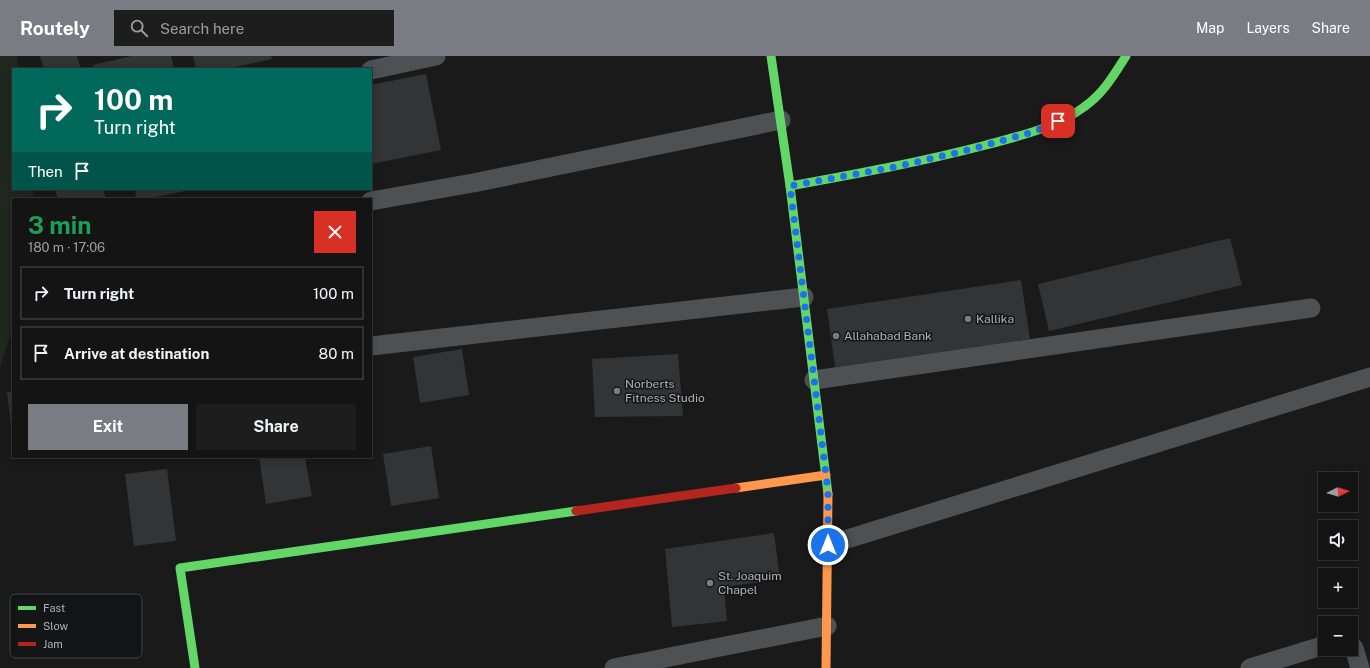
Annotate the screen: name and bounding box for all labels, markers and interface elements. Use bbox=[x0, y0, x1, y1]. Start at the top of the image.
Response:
search box bbox=[114, 10, 394, 46]
text: Routely bbox=[20, 17, 90, 39]
icon: search bbox=[128, 17, 150, 39]
text: Search here bbox=[160, 20, 244, 37]
text: Map bbox=[1196, 20, 1224, 36]
text: Layers bbox=[1246, 20, 1290, 36]
text: Share bbox=[1312, 20, 1350, 36]
text: 100 m bbox=[94, 83, 173, 116]
icon: right bbox=[28, 84, 80, 136]
pin bbox=[1041, 104, 1075, 138]
icon: arrive bbox=[1047, 110, 1069, 132]
text: Turn right bbox=[94, 117, 176, 138]
icon: arrive bbox=[71, 160, 93, 182]
text: Then bbox=[28, 163, 63, 180]
text: 3 min bbox=[28, 211, 92, 239]
button: close bbox=[314, 211, 356, 253]
text: 180 m · 17:06 bbox=[28, 240, 105, 255]
icon: right bbox=[30, 282, 52, 304]
text: Turn right bbox=[64, 285, 134, 302]
text: 100 m bbox=[313, 285, 354, 302]
place label: Kallika bbox=[976, 312, 1014, 326]
marker: Kallika bbox=[963, 314, 973, 324]
place label: Allahabad Bank bbox=[844, 329, 932, 343]
marker: Allahabad Bank bbox=[831, 331, 841, 341]
icon: arrive bbox=[30, 342, 52, 364]
text: Arrive at destination bbox=[64, 345, 209, 362]
text: 80 m bbox=[319, 345, 354, 362]
place label: Norberts Fitness Studio bbox=[625, 377, 705, 405]
marker: Norberts Fitness Studio bbox=[612, 386, 622, 396]
button: Exit bbox=[28, 404, 188, 450]
button: Share bbox=[196, 404, 356, 450]
north arrow bbox=[1318, 472, 1358, 512]
map controls bbox=[1318, 472, 1358, 656]
button: sound bbox=[1318, 520, 1358, 560]
position arrow bbox=[807, 524, 849, 566]
button: + bbox=[1318, 568, 1358, 608]
place label: St. Joaquim Chapel bbox=[718, 569, 782, 597]
marker: St. Joaquim Chapel bbox=[705, 578, 715, 588]
legend bbox=[10, 594, 142, 658]
text: Fast bbox=[43, 602, 65, 614]
button: − bbox=[1318, 616, 1358, 656]
text: Slow bbox=[43, 620, 69, 632]
text: Jam bbox=[43, 638, 63, 650]

